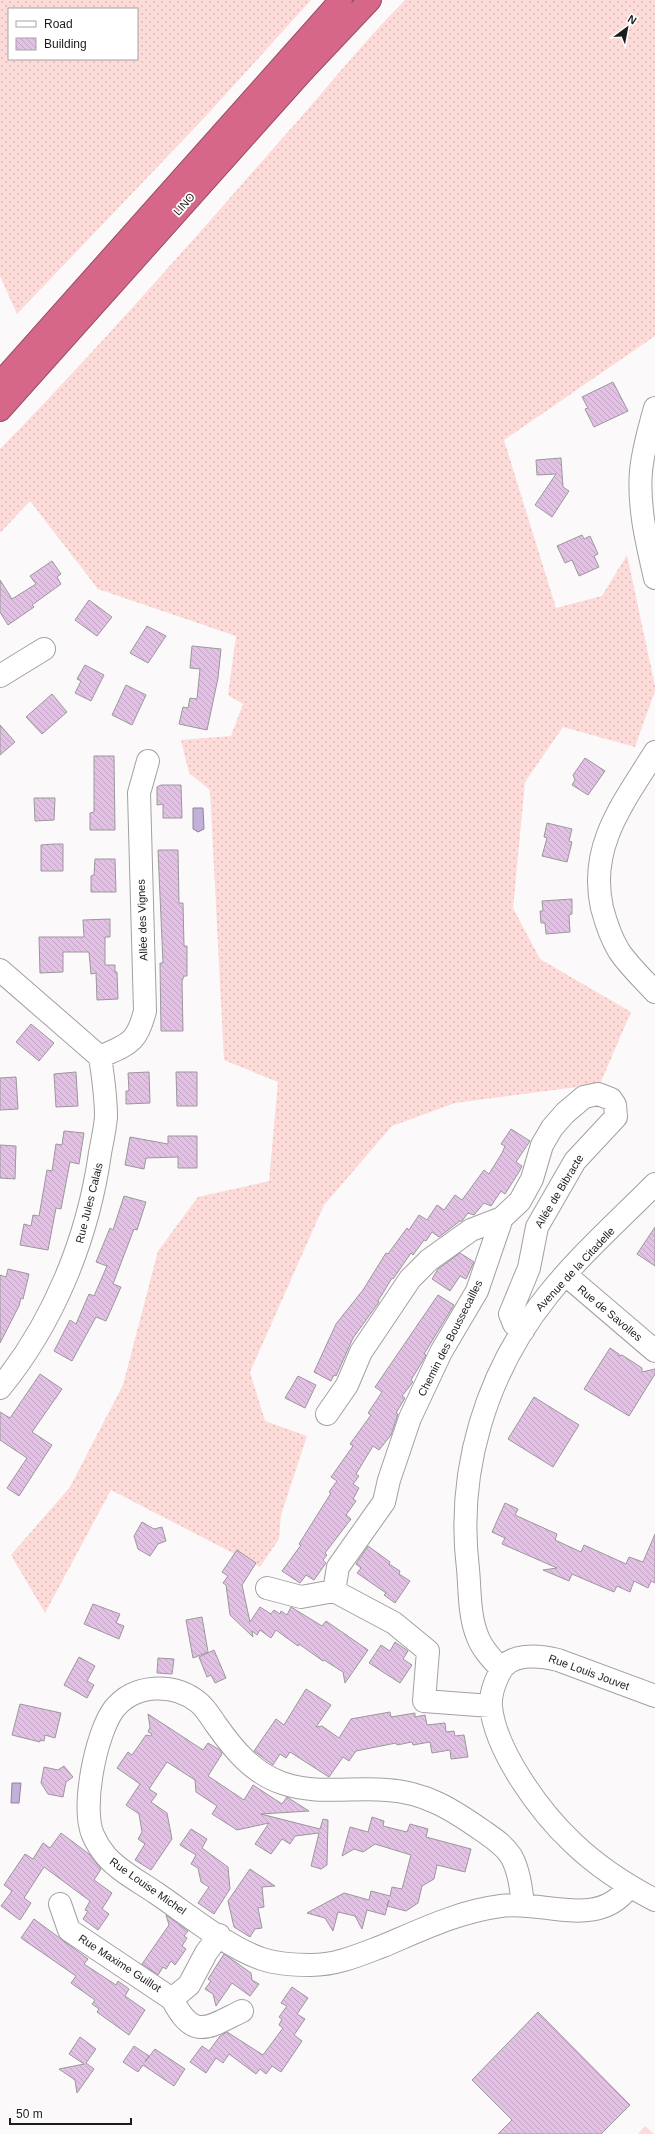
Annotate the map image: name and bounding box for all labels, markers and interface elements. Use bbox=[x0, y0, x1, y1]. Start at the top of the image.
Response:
legend bbox=[8, 8, 138, 60]
north arrow bbox=[607, 8, 647, 48]
text: N bbox=[626, 12, 639, 27]
text: Road bbox=[44, 17, 73, 31]
text: Building bbox=[44, 37, 87, 51]
street label: LINO bbox=[171, 190, 197, 218]
street label: Allée des Vignes bbox=[135, 878, 149, 961]
street label: Allée de Bibracte bbox=[532, 1152, 586, 1230]
street label: Rue Jules Calais bbox=[73, 1161, 105, 1244]
street label: Avenue de la Citadelle bbox=[533, 1225, 617, 1313]
street label: Chemin des Boussecailles bbox=[415, 1277, 485, 1398]
street label: Rue de Savolles bbox=[575, 1283, 645, 1344]
street label: Rue Louis Jouvet bbox=[547, 1652, 631, 1692]
street label: Rue Louise Michel bbox=[107, 1855, 189, 1917]
street label: Rue Maxime Guillot bbox=[76, 1932, 164, 1994]
scale bar bbox=[10, 2100, 131, 2126]
text: 50 m bbox=[16, 2107, 43, 2121]

